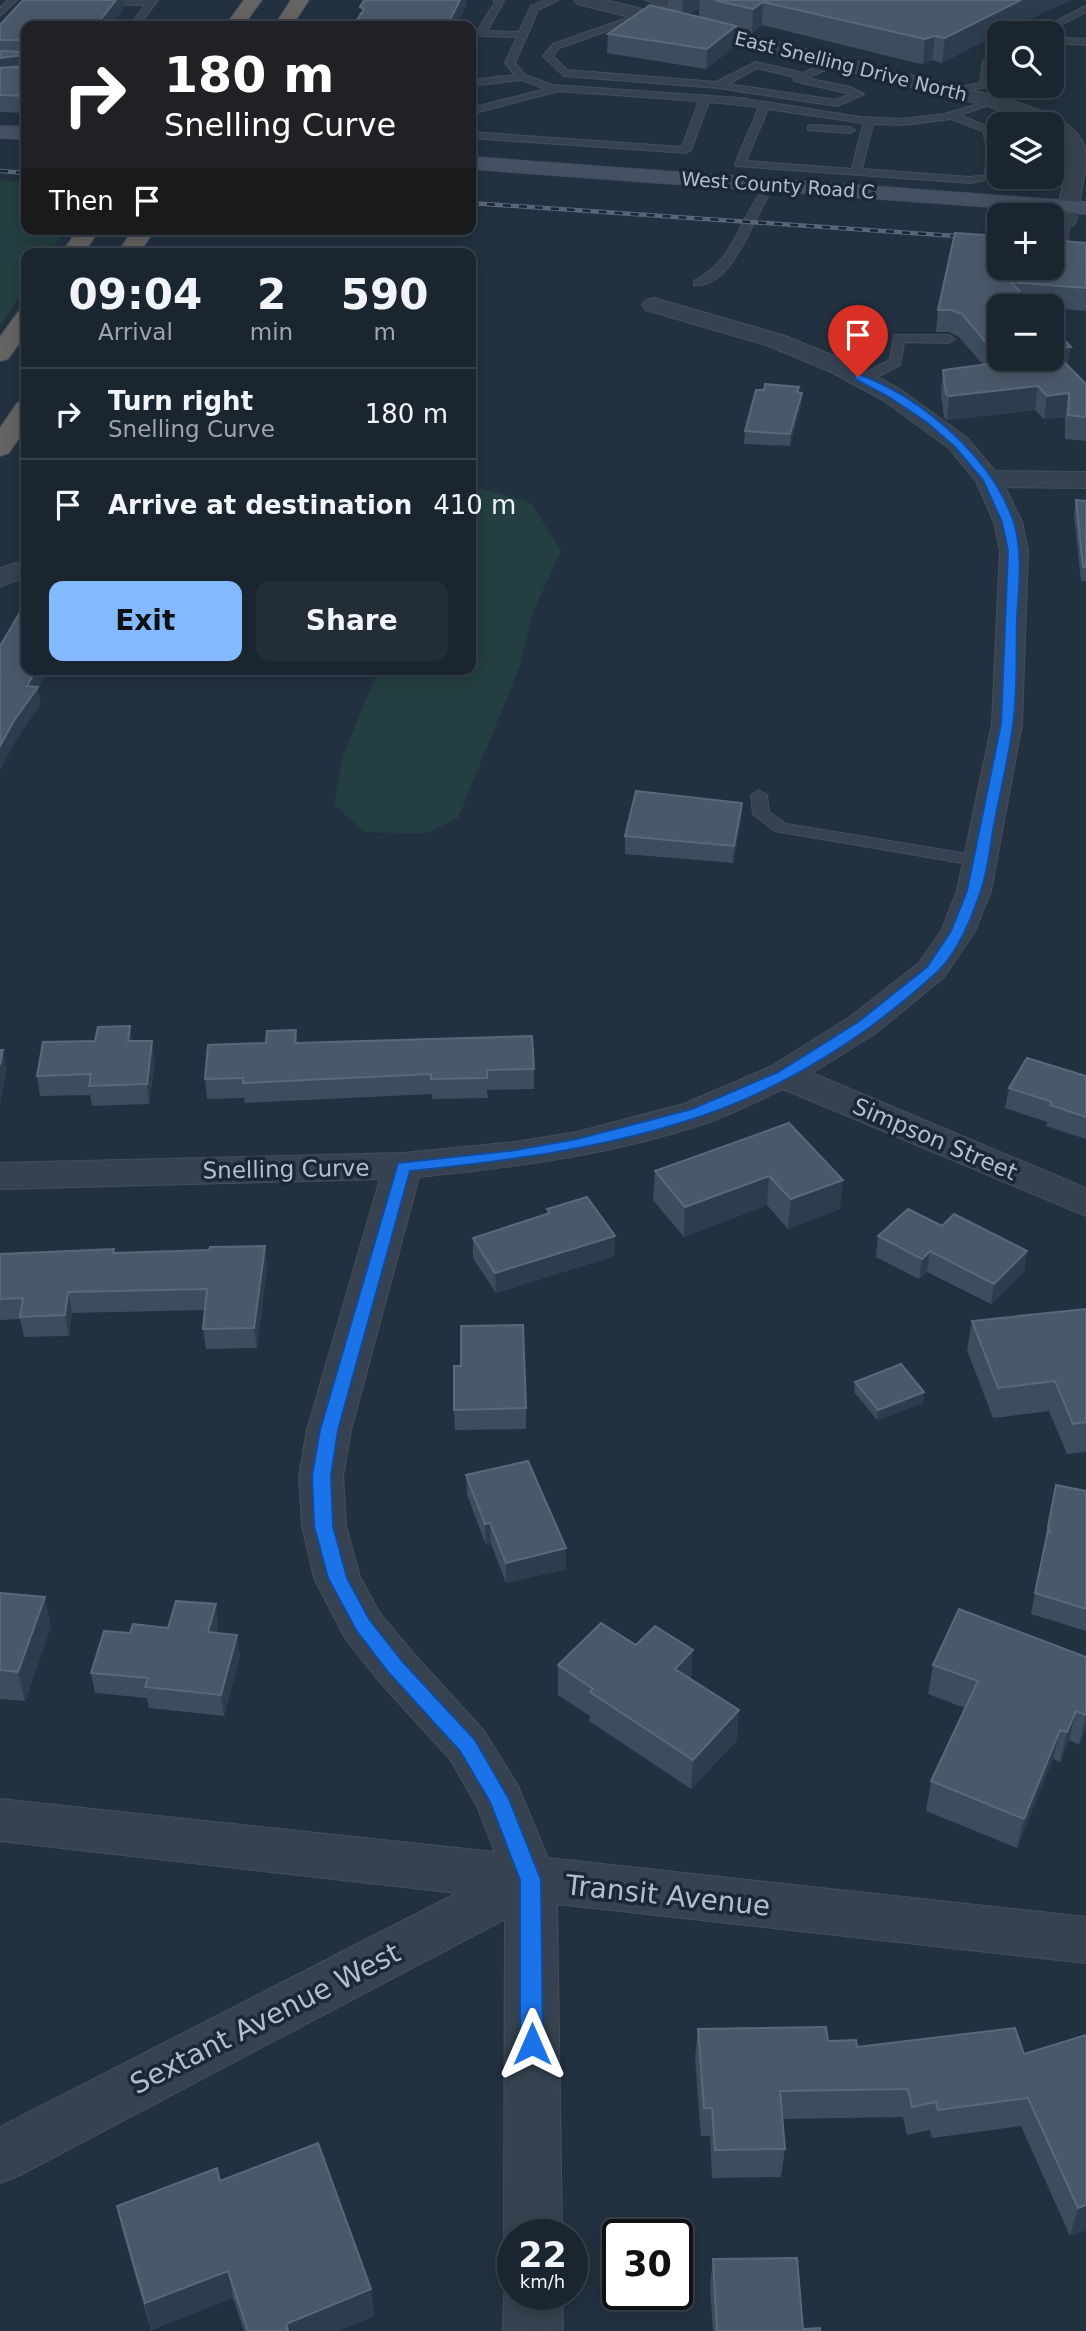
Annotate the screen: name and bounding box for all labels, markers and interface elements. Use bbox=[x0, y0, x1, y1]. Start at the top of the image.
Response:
map controls bbox=[987, 21, 1064, 371]
button: search bbox=[987, 21, 1064, 98]
street label: East Snelling Drive North bbox=[733, 26, 969, 106]
text: 180 m bbox=[164, 47, 334, 104]
icon: right bbox=[49, 49, 140, 140]
text: Snelling Curve bbox=[164, 106, 396, 144]
button: layers bbox=[987, 112, 1064, 189]
street label: West County Road C bbox=[681, 167, 875, 203]
icon: arrive bbox=[128, 182, 166, 220]
text: Then bbox=[49, 186, 114, 216]
button: + bbox=[987, 203, 1064, 280]
text: 09:04 bbox=[69, 270, 202, 319]
text: 2 bbox=[257, 270, 286, 319]
text: 590 bbox=[341, 270, 428, 319]
button: − bbox=[987, 294, 1064, 371]
pin bbox=[828, 305, 888, 377]
icon: arrive bbox=[839, 316, 877, 354]
text: Arrival bbox=[98, 319, 173, 345]
text: min bbox=[250, 319, 293, 345]
text: m bbox=[373, 319, 396, 345]
text: Turn right bbox=[108, 386, 253, 416]
icon: right bbox=[49, 395, 87, 433]
text: 180 m bbox=[365, 399, 448, 429]
text: Snelling Curve bbox=[108, 416, 275, 442]
icon: arrive bbox=[49, 486, 87, 524]
text: Arrive at destination bbox=[108, 490, 412, 520]
text: 410 m bbox=[433, 490, 516, 520]
button: Exit bbox=[49, 581, 242, 661]
button: Share bbox=[256, 581, 448, 661]
street label: Simpson Street bbox=[849, 1093, 1021, 1185]
street label: Snelling Curve bbox=[202, 1155, 370, 1183]
street label: Transit Avenue bbox=[563, 1868, 772, 1923]
street label: Sextant Avenue West bbox=[125, 1936, 406, 2101]
position arrow bbox=[495, 2007, 569, 2081]
speed limit sign: 30 bbox=[602, 2219, 693, 2310]
text: 22 bbox=[518, 2235, 567, 2275]
text: km/h bbox=[520, 2271, 565, 2292]

